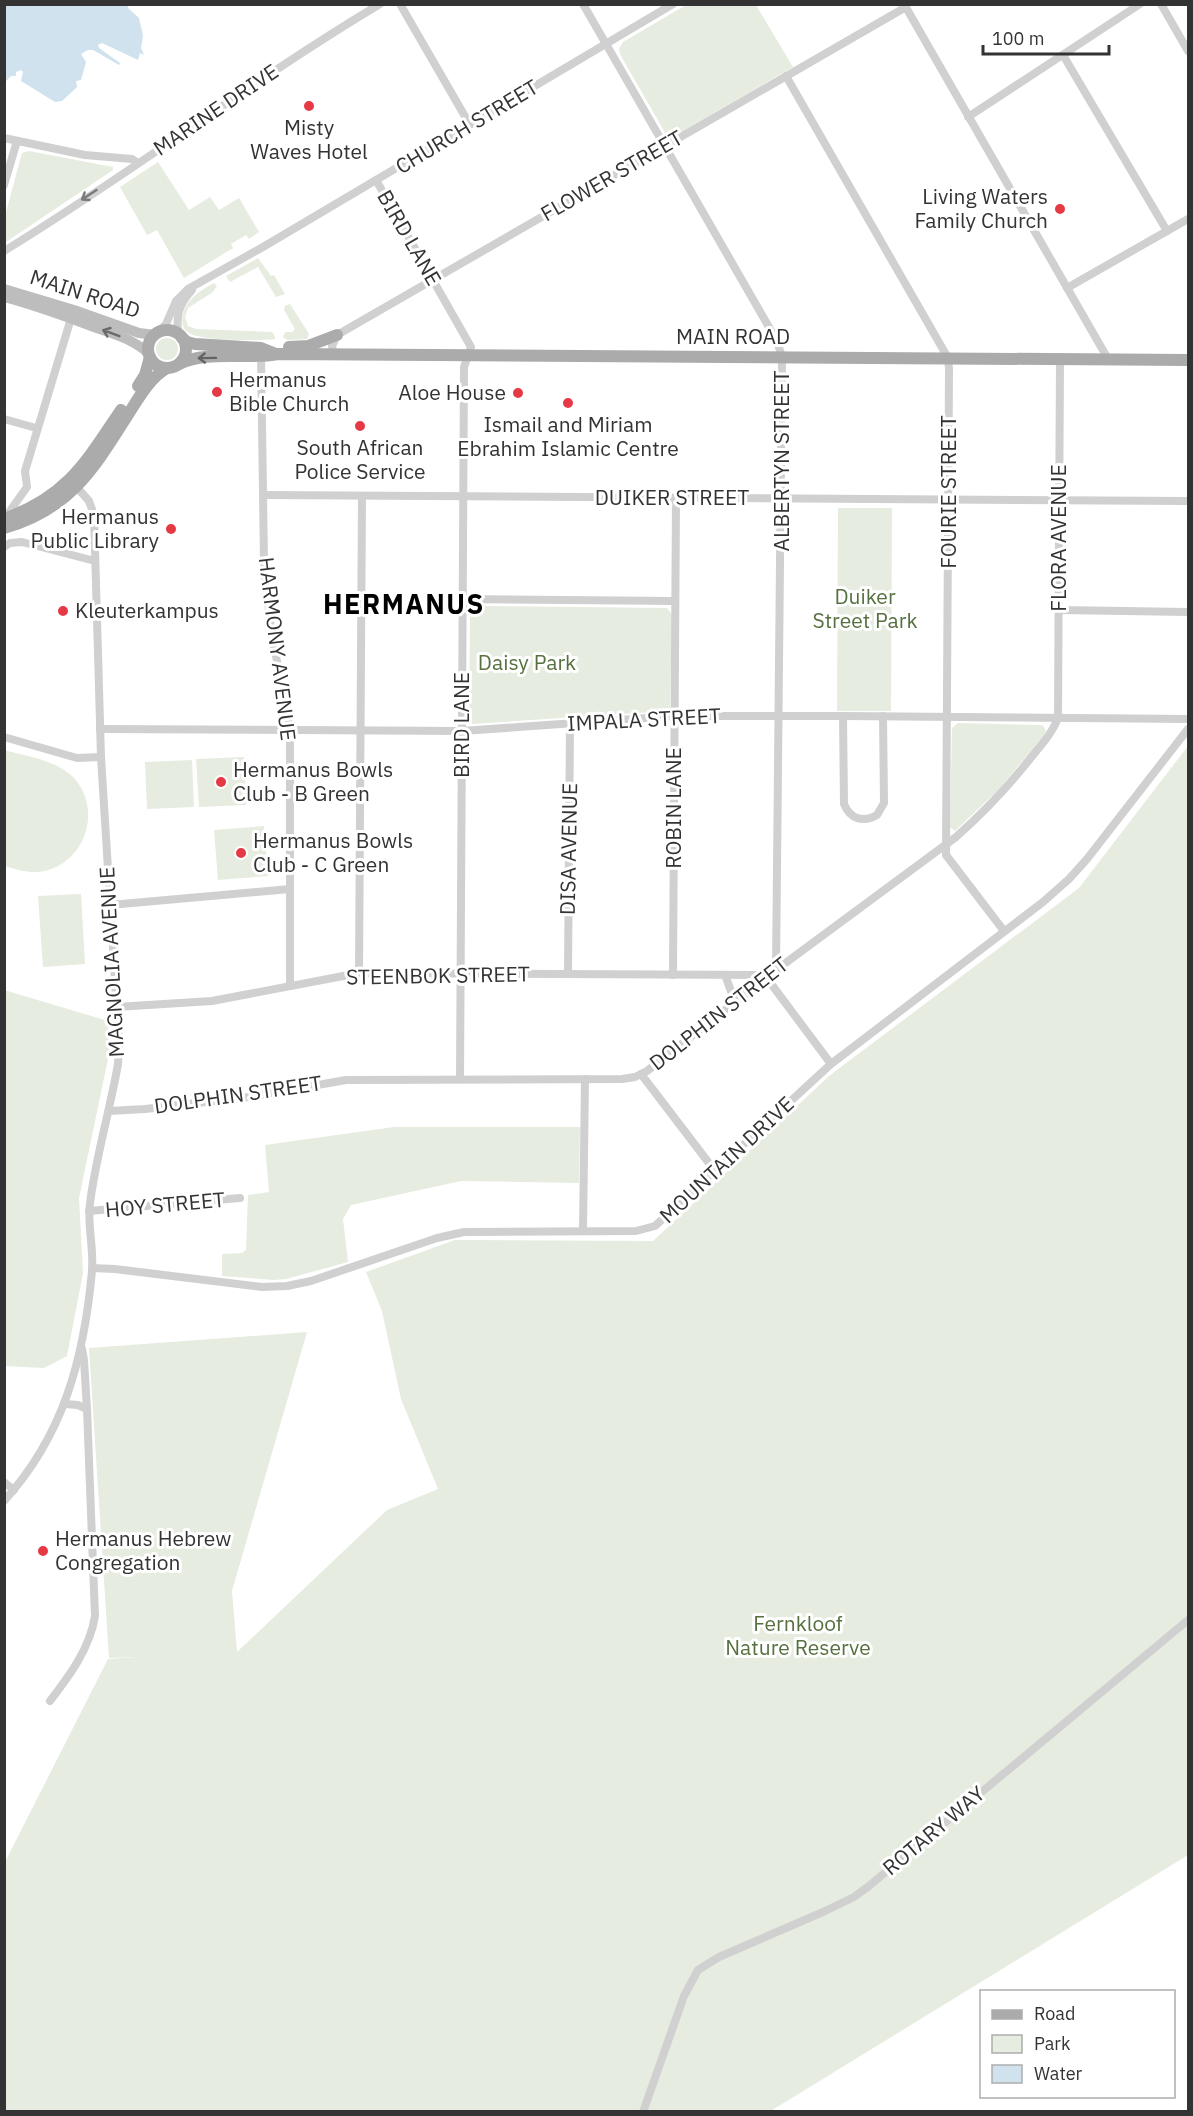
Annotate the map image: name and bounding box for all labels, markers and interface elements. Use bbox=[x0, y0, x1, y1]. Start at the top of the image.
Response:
scale bar bbox=[983, 18, 1109, 56]
text: 100 m bbox=[992, 27, 1044, 50]
street label: MARINE DRIVE bbox=[147, 57, 284, 161]
street label: CHURCH STREET bbox=[390, 72, 543, 180]
marker: Misty Waves Hotel bbox=[302, 99, 316, 113]
place label: Misty Waves Hotel bbox=[250, 113, 368, 165]
street label: FLOWER STREET bbox=[535, 123, 688, 227]
place label: Living Waters Family Church bbox=[914, 182, 1048, 234]
street label: BIRD LANE bbox=[371, 185, 449, 290]
one-way arrow bbox=[81, 189, 98, 201]
marker: Living Waters Family Church bbox=[1053, 202, 1067, 216]
street label: MAIN ROAD bbox=[27, 262, 144, 324]
street label: MAIN ROAD bbox=[676, 322, 790, 350]
one-way arrow bbox=[102, 327, 121, 338]
one-way arrow bbox=[197, 352, 217, 363]
place label: Hermanus Bible Church bbox=[229, 365, 349, 417]
street label: ALBERTYN STREET bbox=[767, 370, 795, 552]
place label: Aloe House bbox=[398, 378, 506, 406]
marker: Hermanus Bible Church bbox=[210, 385, 224, 399]
marker: Aloe House bbox=[511, 386, 525, 400]
marker: Ismail and Miriam Ebrahim Islamic Centre bbox=[561, 396, 575, 410]
place label: Ismail and Miriam Ebrahim Islamic Centre bbox=[457, 410, 679, 462]
street label: FOURIE STREET bbox=[934, 415, 962, 569]
marker: South African Police Service bbox=[353, 419, 367, 433]
place label: South African Police Service bbox=[294, 433, 426, 485]
street label: FLORA AVENUE bbox=[1044, 464, 1072, 612]
street label: DUIKER STREET bbox=[595, 483, 749, 511]
place label: Hermanus Public Library bbox=[31, 502, 160, 554]
marker: Hermanus Public Library bbox=[164, 522, 178, 536]
street label: HARMONY AVENUE bbox=[253, 555, 303, 742]
park label: Duiker Street Park bbox=[812, 582, 918, 634]
district label: HERMANUS bbox=[323, 586, 485, 621]
place label: Kleuterkampus bbox=[75, 596, 219, 624]
marker: Kleuterkampus bbox=[56, 604, 70, 618]
park label: Daisy Park bbox=[478, 648, 576, 676]
street label: BIRD LANE bbox=[447, 672, 475, 778]
street label: IMPALA STREET bbox=[566, 701, 722, 737]
street label: ROBIN LANE bbox=[659, 747, 687, 869]
place label: Hermanus Bowls Club - B Green bbox=[233, 755, 393, 807]
marker: Hermanus Bowls Club - B Green bbox=[214, 775, 228, 789]
street label: DISA AVENUE bbox=[553, 783, 583, 915]
place label: Hermanus Bowls Club - C Green bbox=[253, 826, 413, 878]
marker: Hermanus Bowls Club - C Green bbox=[234, 846, 248, 860]
street label: MAGNOLIA AVENUE bbox=[92, 866, 130, 1058]
street label: DOLPHIN STREET bbox=[643, 950, 794, 1076]
street label: STEENBOK STREET bbox=[346, 959, 530, 991]
street label: DOLPHIN STREET bbox=[152, 1068, 324, 1120]
street label: MOUNTAIN DRIVE bbox=[653, 1090, 800, 1229]
street label: HOY STREET bbox=[104, 1185, 226, 1223]
place label: Hermanus Hebrew Congregation bbox=[55, 1524, 231, 1576]
marker: Hermanus Hebrew Congregation bbox=[36, 1544, 50, 1558]
park label: Fernkloof Nature Reserve bbox=[725, 1609, 871, 1661]
street label: ROTARY WAY bbox=[876, 1779, 991, 1881]
legend bbox=[980, 1990, 1175, 2098]
text: Road bbox=[1034, 2002, 1075, 2025]
text: Park bbox=[1034, 2032, 1071, 2055]
text: Water bbox=[1034, 2062, 1083, 2085]

